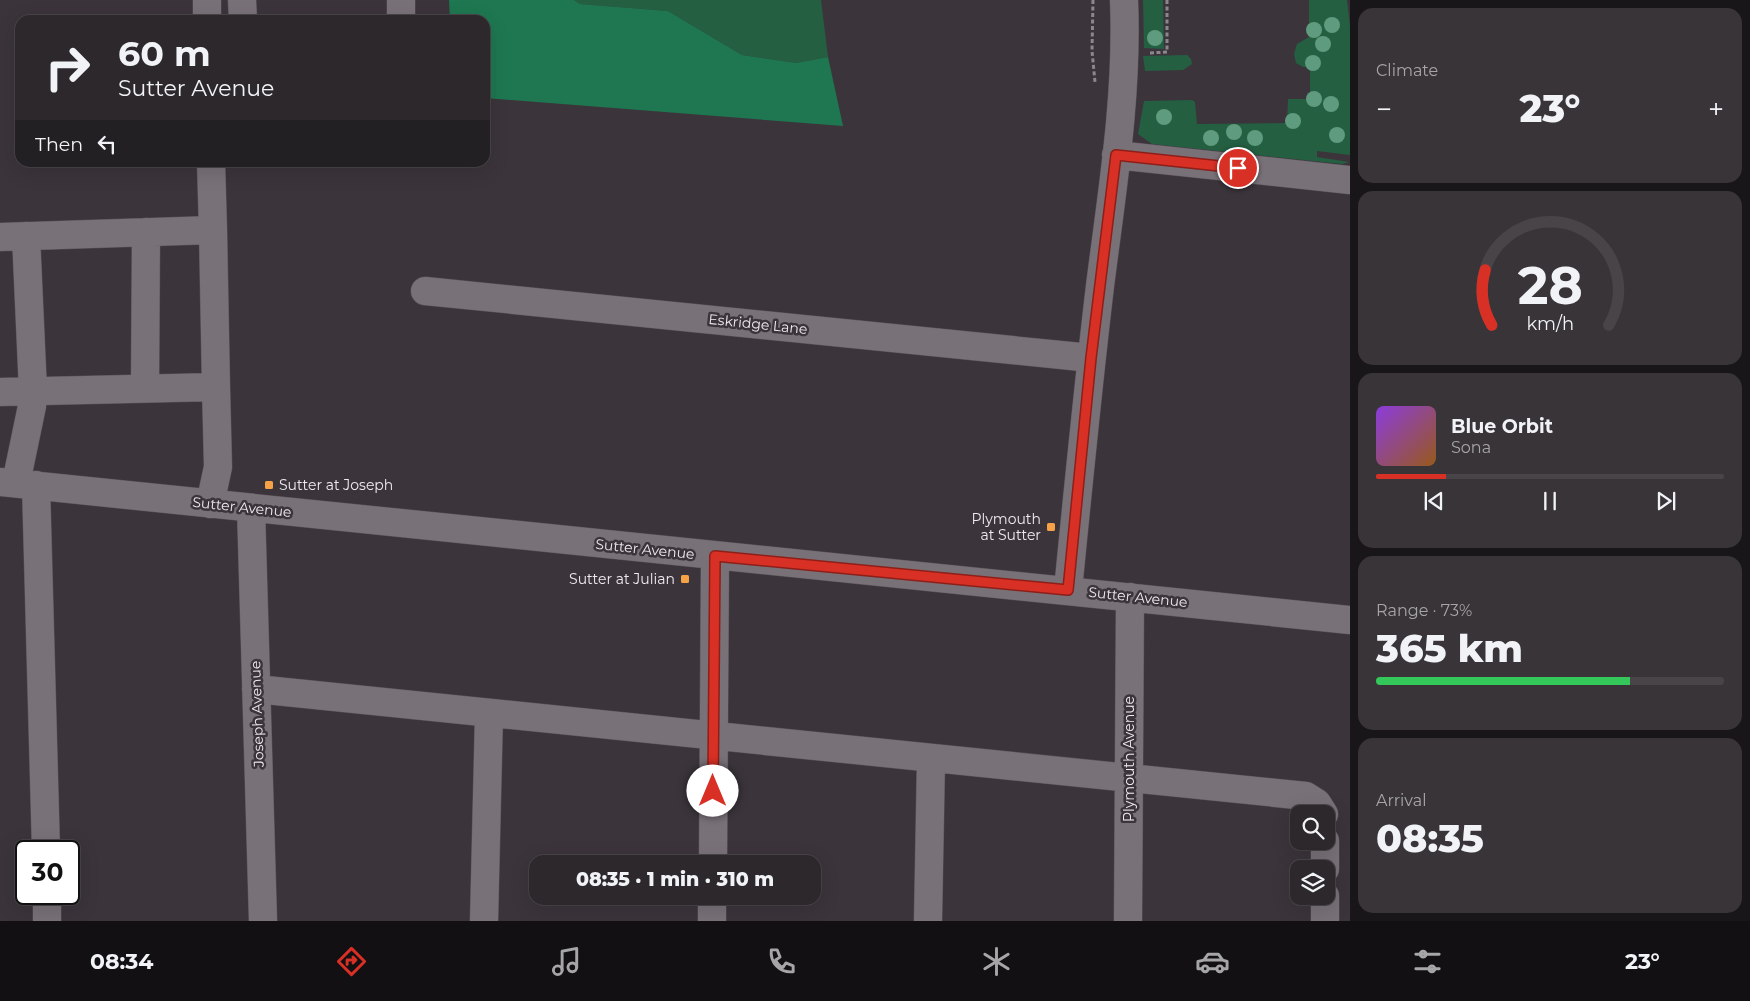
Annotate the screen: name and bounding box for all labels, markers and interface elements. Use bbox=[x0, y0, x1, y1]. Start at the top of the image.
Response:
text: 60 m bbox=[118, 32, 211, 75]
icon: right bbox=[35, 35, 100, 100]
text: Climate bbox=[1376, 61, 1438, 80]
text: Sutter Avenue bbox=[118, 75, 274, 102]
text: 23° bbox=[1520, 85, 1580, 132]
text: − bbox=[1376, 92, 1392, 126]
text: + bbox=[1708, 92, 1724, 126]
icon: left bbox=[93, 130, 121, 158]
text: Then bbox=[35, 133, 83, 156]
pin bbox=[1217, 147, 1259, 189]
icon: arrive bbox=[1224, 154, 1252, 182]
text: 28 bbox=[1517, 254, 1583, 317]
street label: Eskridge Lane bbox=[708, 310, 808, 338]
text: km/h bbox=[1526, 313, 1574, 334]
text: Blue Orbit bbox=[1451, 415, 1553, 438]
text: Sona bbox=[1451, 438, 1491, 457]
place label: Sutter at Joseph bbox=[279, 476, 393, 494]
marker: Sutter at Joseph bbox=[263, 479, 275, 491]
icon: previous bbox=[1420, 487, 1448, 515]
icon: pause bbox=[1536, 487, 1564, 515]
icon: next bbox=[1652, 487, 1680, 515]
street label: Sutter Avenue bbox=[192, 493, 292, 521]
place label: Plymouth at Sutter bbox=[971, 510, 1041, 544]
marker: Plymouth at Sutter bbox=[1045, 521, 1057, 533]
street label: Sutter Avenue bbox=[595, 535, 695, 563]
place label: Sutter at Julian bbox=[569, 570, 675, 588]
marker: Sutter at Julian bbox=[679, 573, 691, 585]
street label: Sutter Avenue bbox=[1088, 583, 1188, 611]
text: Range · 73% bbox=[1376, 601, 1472, 620]
text: 365 km bbox=[1376, 625, 1523, 672]
street label: Joseph Avenue bbox=[246, 660, 268, 769]
street label: Plymouth Avenue bbox=[1120, 696, 1138, 822]
position arrow bbox=[686, 764, 738, 816]
text: Arrival bbox=[1376, 791, 1426, 810]
map controls bbox=[1290, 805, 1335, 905]
button: search bbox=[1290, 805, 1335, 850]
text: 08:35 bbox=[1376, 815, 1484, 862]
speed limit sign: 30 bbox=[15, 840, 80, 905]
button: layers bbox=[1290, 860, 1335, 905]
text: 08:35 · 1 min · 310 m bbox=[576, 868, 774, 891]
icon: directions bbox=[334, 944, 369, 979]
icon: music bbox=[549, 944, 584, 979]
icon: phone bbox=[764, 944, 799, 979]
icon: climate bbox=[979, 944, 1014, 979]
icon: car bbox=[1195, 944, 1230, 979]
icon: filters bbox=[1410, 944, 1445, 979]
text: 08:34 bbox=[90, 948, 154, 975]
text: 23° bbox=[1625, 948, 1660, 975]

